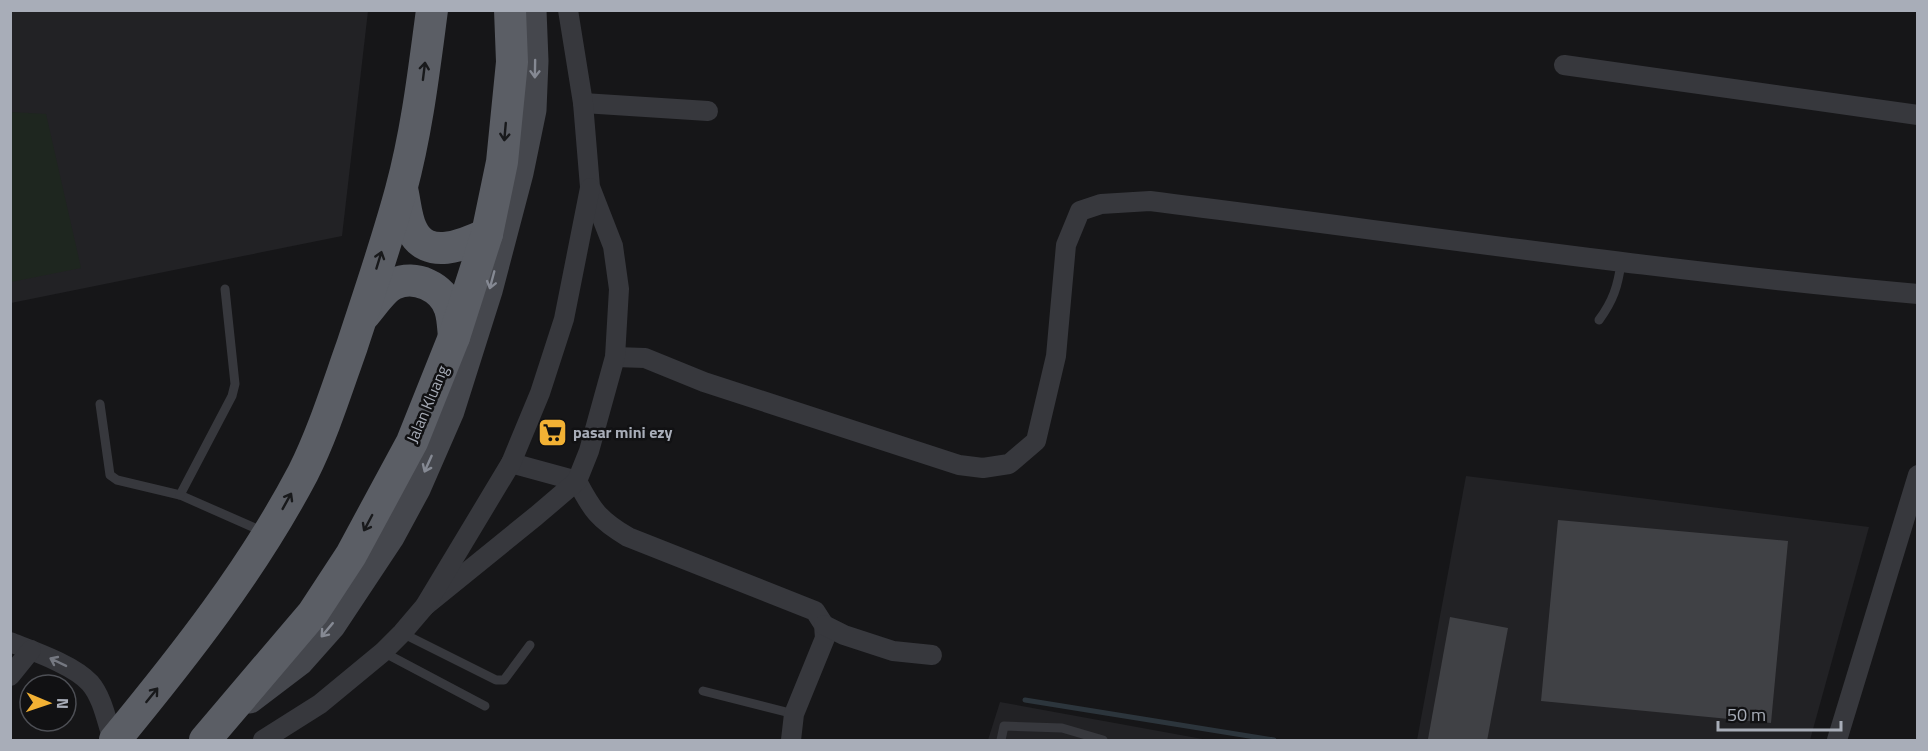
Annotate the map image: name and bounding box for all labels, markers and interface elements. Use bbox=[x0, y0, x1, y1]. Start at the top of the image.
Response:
one-way arrow bbox=[529, 58, 540, 78]
one-way arrow bbox=[418, 61, 429, 81]
one-way arrow bbox=[499, 121, 510, 141]
one-way arrow bbox=[374, 251, 385, 270]
one-way arrow bbox=[486, 270, 497, 289]
street label: Jalan Kluang bbox=[400, 361, 454, 447]
supermarket icon: pasar mini ezy bbox=[536, 416, 568, 448]
place label: pasar mini ezy bbox=[573, 420, 673, 444]
one-way arrow bbox=[422, 455, 433, 473]
one-way arrow bbox=[282, 492, 293, 510]
one-way arrow bbox=[362, 514, 373, 532]
one-way arrow bbox=[321, 622, 334, 638]
one-way arrow bbox=[49, 656, 67, 668]
north arrow bbox=[18, 673, 78, 733]
one-way arrow bbox=[146, 687, 159, 703]
scale bar bbox=[1718, 694, 1841, 732]
text: N bbox=[51, 698, 75, 709]
text: 50 m bbox=[1727, 701, 1766, 728]

